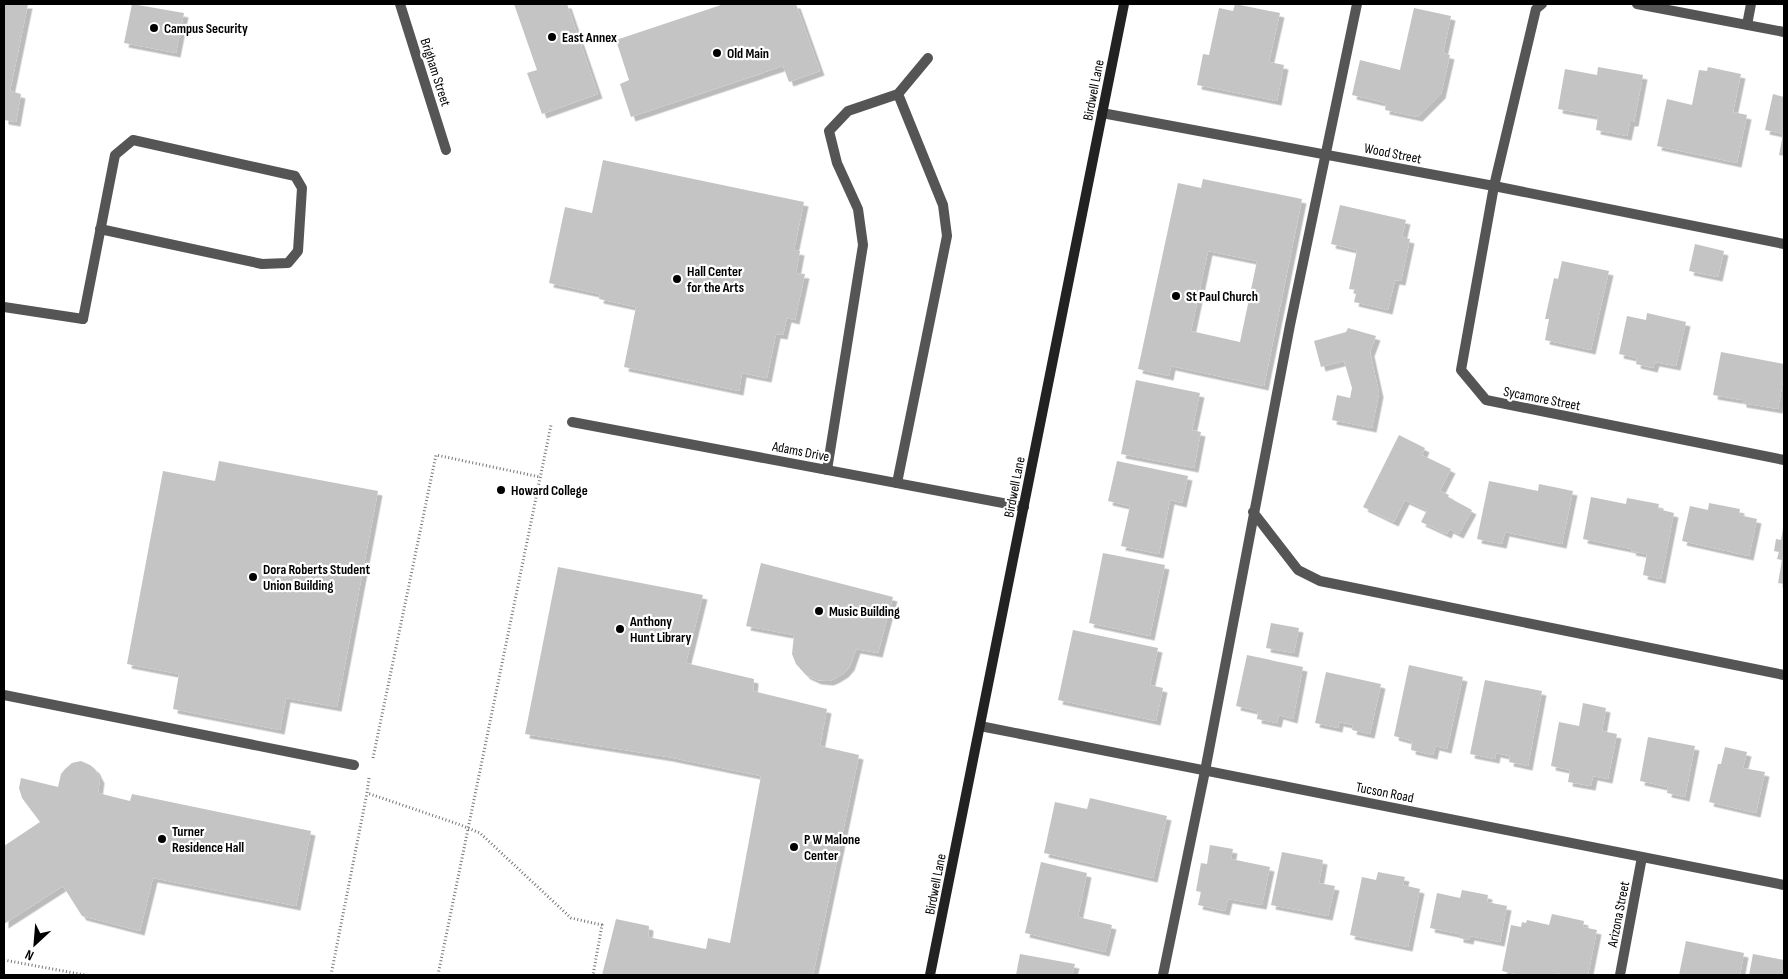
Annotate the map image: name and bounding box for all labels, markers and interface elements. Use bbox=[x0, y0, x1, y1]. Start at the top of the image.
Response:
place label: Campus Security bbox=[164, 20, 248, 37]
marker: Campus Security bbox=[148, 22, 160, 34]
place label: East Annex bbox=[562, 29, 617, 46]
marker: East Annex bbox=[546, 31, 558, 43]
street label: Brigham Street bbox=[417, 36, 455, 108]
place label: Old Main bbox=[727, 45, 769, 62]
marker: Old Main bbox=[711, 47, 723, 59]
street label: Birdwell Lane bbox=[1079, 58, 1108, 122]
street label: Wood Street bbox=[1363, 140, 1423, 167]
place label: Hall Center for the Arts bbox=[687, 263, 744, 296]
marker: Hall Center for the Arts bbox=[671, 273, 683, 285]
place label: St Paul Church bbox=[1186, 288, 1258, 305]
marker: St Paul Church bbox=[1170, 290, 1182, 302]
street label: Sycamore Street bbox=[1502, 383, 1582, 414]
street label: Adams Drive bbox=[770, 437, 831, 465]
street label: Birdwell Lane bbox=[1000, 455, 1029, 519]
place label: Howard College bbox=[511, 482, 588, 499]
marker: Howard College bbox=[495, 484, 507, 496]
place label: Dora Roberts Student Union Building bbox=[263, 561, 370, 594]
marker: Dora Roberts Student Union Building bbox=[247, 571, 259, 583]
place label: Music Building bbox=[829, 603, 900, 620]
marker: Music Building bbox=[813, 605, 825, 617]
place label: Anthony Hunt Library bbox=[629, 613, 691, 646]
marker: Anthony Hunt Library bbox=[614, 623, 626, 635]
street label: Tucson Road bbox=[1355, 779, 1415, 806]
place label: Turner Residence Hall bbox=[172, 823, 244, 856]
place label: P W Malone Center bbox=[804, 831, 860, 864]
marker: Turner Residence Hall bbox=[156, 833, 168, 845]
marker: P W Malone Center bbox=[788, 841, 800, 853]
street label: Birdwell Lane bbox=[921, 852, 950, 916]
street label: Arizona Street bbox=[1604, 880, 1633, 949]
north arrow bbox=[10, 919, 60, 969]
text: N bbox=[22, 946, 37, 965]

